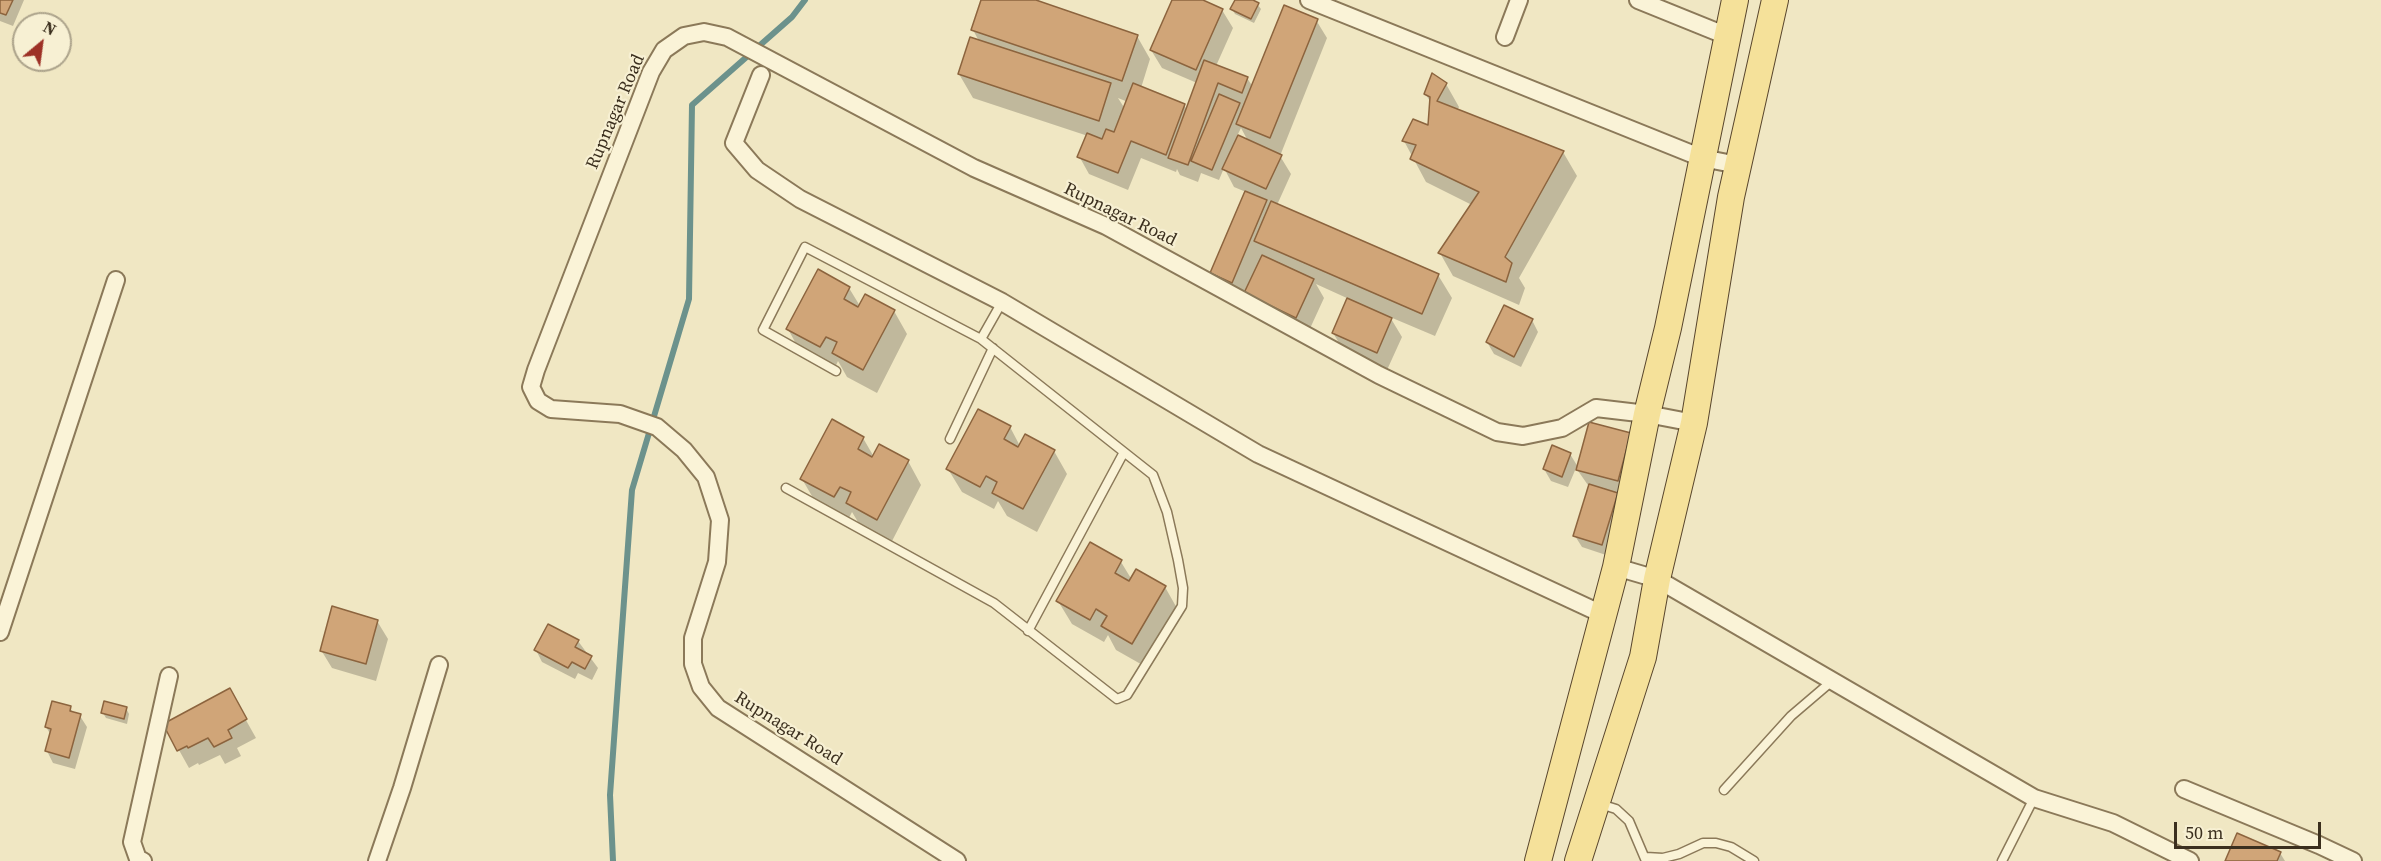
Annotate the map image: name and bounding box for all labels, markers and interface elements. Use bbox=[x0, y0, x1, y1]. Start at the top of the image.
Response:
north arrow bbox=[12, 12, 72, 72]
text: N bbox=[39, 16, 60, 40]
street label: Rupnagar Road bbox=[582, 51, 650, 173]
street label: Rupnagar Road bbox=[1060, 178, 1180, 252]
street label: Rupnagar Road bbox=[730, 687, 846, 771]
scale bar bbox=[2177, 810, 2324, 848]
text: 50 m bbox=[2185, 820, 2223, 845]

